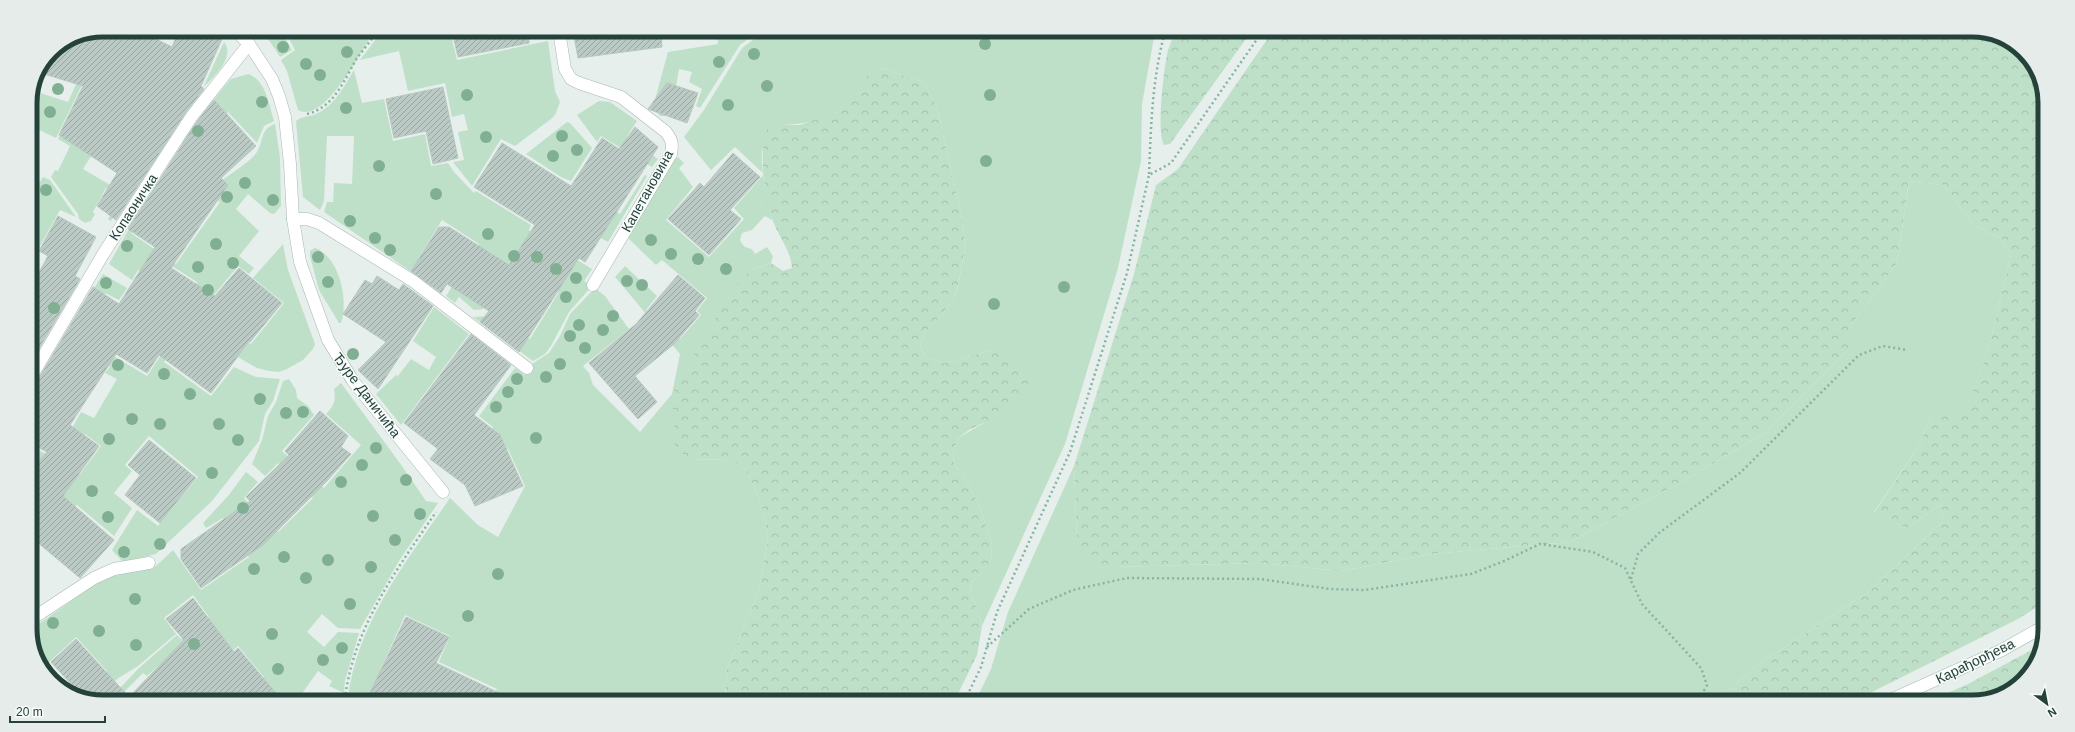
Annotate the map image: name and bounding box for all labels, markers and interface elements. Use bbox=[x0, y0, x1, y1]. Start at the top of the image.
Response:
street label: Капетановина bbox=[618, 147, 676, 235]
street label: Копаоничка bbox=[106, 171, 161, 243]
street label: Ђуре Даничића bbox=[330, 349, 404, 441]
street label: Карађорђева bbox=[1933, 635, 2017, 687]
north arrow bbox=[2027, 684, 2067, 724]
scale bar bbox=[10, 698, 105, 724]
text: 20 m bbox=[16, 705, 43, 719]
text: N bbox=[2046, 705, 2059, 720]

